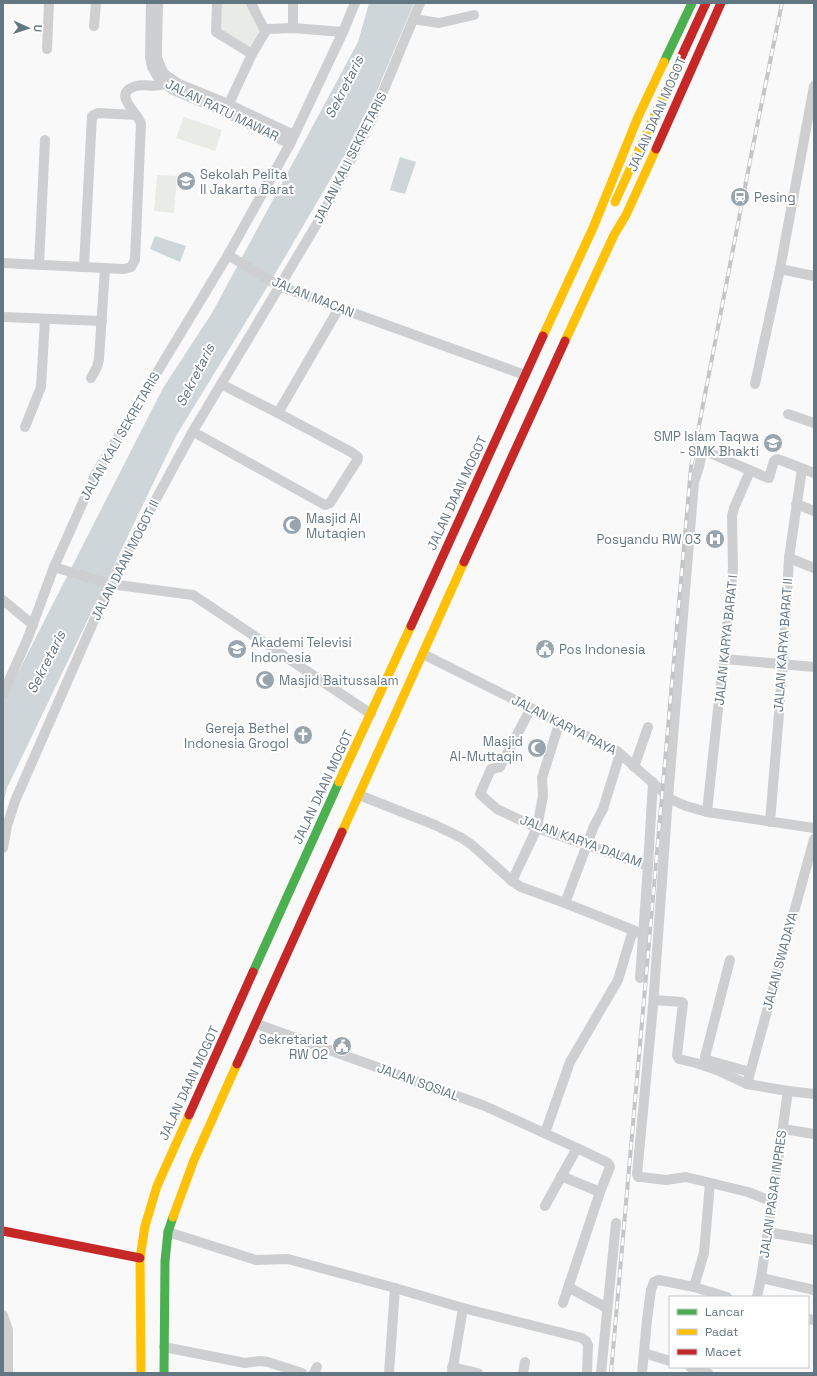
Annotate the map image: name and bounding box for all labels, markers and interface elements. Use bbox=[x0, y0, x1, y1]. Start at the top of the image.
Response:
north arrow bbox=[8, 8, 48, 48]
text: U bbox=[31, 24, 45, 33]
water label: Sekretaris bbox=[321, 52, 368, 121]
street label: JALAN DAAN MOGOT bbox=[624, 54, 690, 174]
street label: JALAN RATU MAWAR bbox=[162, 75, 282, 145]
street label: JALAN KALI SEKRETARIS bbox=[309, 89, 391, 227]
place label: Sekolah Pelita II Jakarta Barat bbox=[200, 166, 294, 198]
school or university icon: Sekolah Pelita II Jakarta Barat bbox=[175, 170, 197, 192]
station icon: Pesing bbox=[729, 186, 751, 208]
place label: Pesing bbox=[754, 189, 796, 206]
street label: JALAN MACAN bbox=[269, 273, 357, 321]
water label: Sekretaris bbox=[172, 340, 219, 409]
street label: JALAN KALI SEKRETARIS bbox=[76, 369, 164, 503]
place label: SMP Islam Taqwa - SMK Bhakti bbox=[654, 428, 760, 460]
school or university icon: SMP Islam Taqwa - SMK Bhakti bbox=[762, 432, 784, 454]
street label: JALAN DAAN MOGOT bbox=[423, 433, 491, 553]
street label: JALAN DAAN MOGOT II bbox=[87, 497, 163, 623]
place label: Masjid Al Mutaqien bbox=[306, 510, 366, 542]
mosque icon: Masjid Al Mutaqien bbox=[281, 514, 303, 536]
hospital icon: Posyandu RW 03 bbox=[704, 528, 726, 550]
place label: Posyandu RW 03 bbox=[596, 531, 701, 548]
street label: JALAN KARYA BARAT I bbox=[711, 574, 741, 706]
street label: JALAN KARYA BARAT II bbox=[770, 577, 796, 713]
water label: Sekretaris bbox=[23, 627, 70, 696]
place label: Akademi Televisi Indonesia bbox=[251, 634, 352, 666]
school or university icon: Akademi Televisi Indonesia bbox=[226, 638, 248, 660]
public building icon: Pos Indonesia bbox=[534, 638, 556, 660]
place label: Pos Indonesia bbox=[559, 641, 646, 658]
mosque icon: Masjid Baitussalam bbox=[254, 669, 276, 691]
place label: Masjid Baitussalam bbox=[279, 672, 399, 689]
street label: JALAN KARYA RAYA bbox=[509, 691, 619, 759]
place label: Gereja Bethel Indonesia Grogol bbox=[184, 720, 289, 752]
church icon: Gereja Bethel Indonesia Grogol bbox=[292, 724, 314, 746]
street label: JALAN DAAN MOGOT bbox=[289, 727, 357, 847]
place label: Masjid Al-Muttaqin bbox=[450, 733, 523, 765]
mosque icon: Masjid Al-Muttaqin bbox=[526, 737, 548, 759]
street label: JALAN KARYA DALAM bbox=[518, 811, 644, 871]
street label: JALAN SWADAYA bbox=[759, 910, 801, 1012]
street label: JALAN DAAN MOGOT bbox=[155, 1023, 223, 1143]
place label: Sekretariat RW 02 bbox=[259, 1031, 328, 1063]
public building icon: Sekretariat RW 02 bbox=[331, 1035, 353, 1057]
street label: JALAN SOSIAL bbox=[375, 1059, 461, 1105]
street label: JALAN PASAR INPRES bbox=[756, 1129, 790, 1259]
legend bbox=[669, 1296, 809, 1368]
text: Lancar bbox=[705, 1304, 745, 1320]
text: Padat bbox=[705, 1324, 739, 1340]
text: Macet bbox=[705, 1344, 742, 1360]

